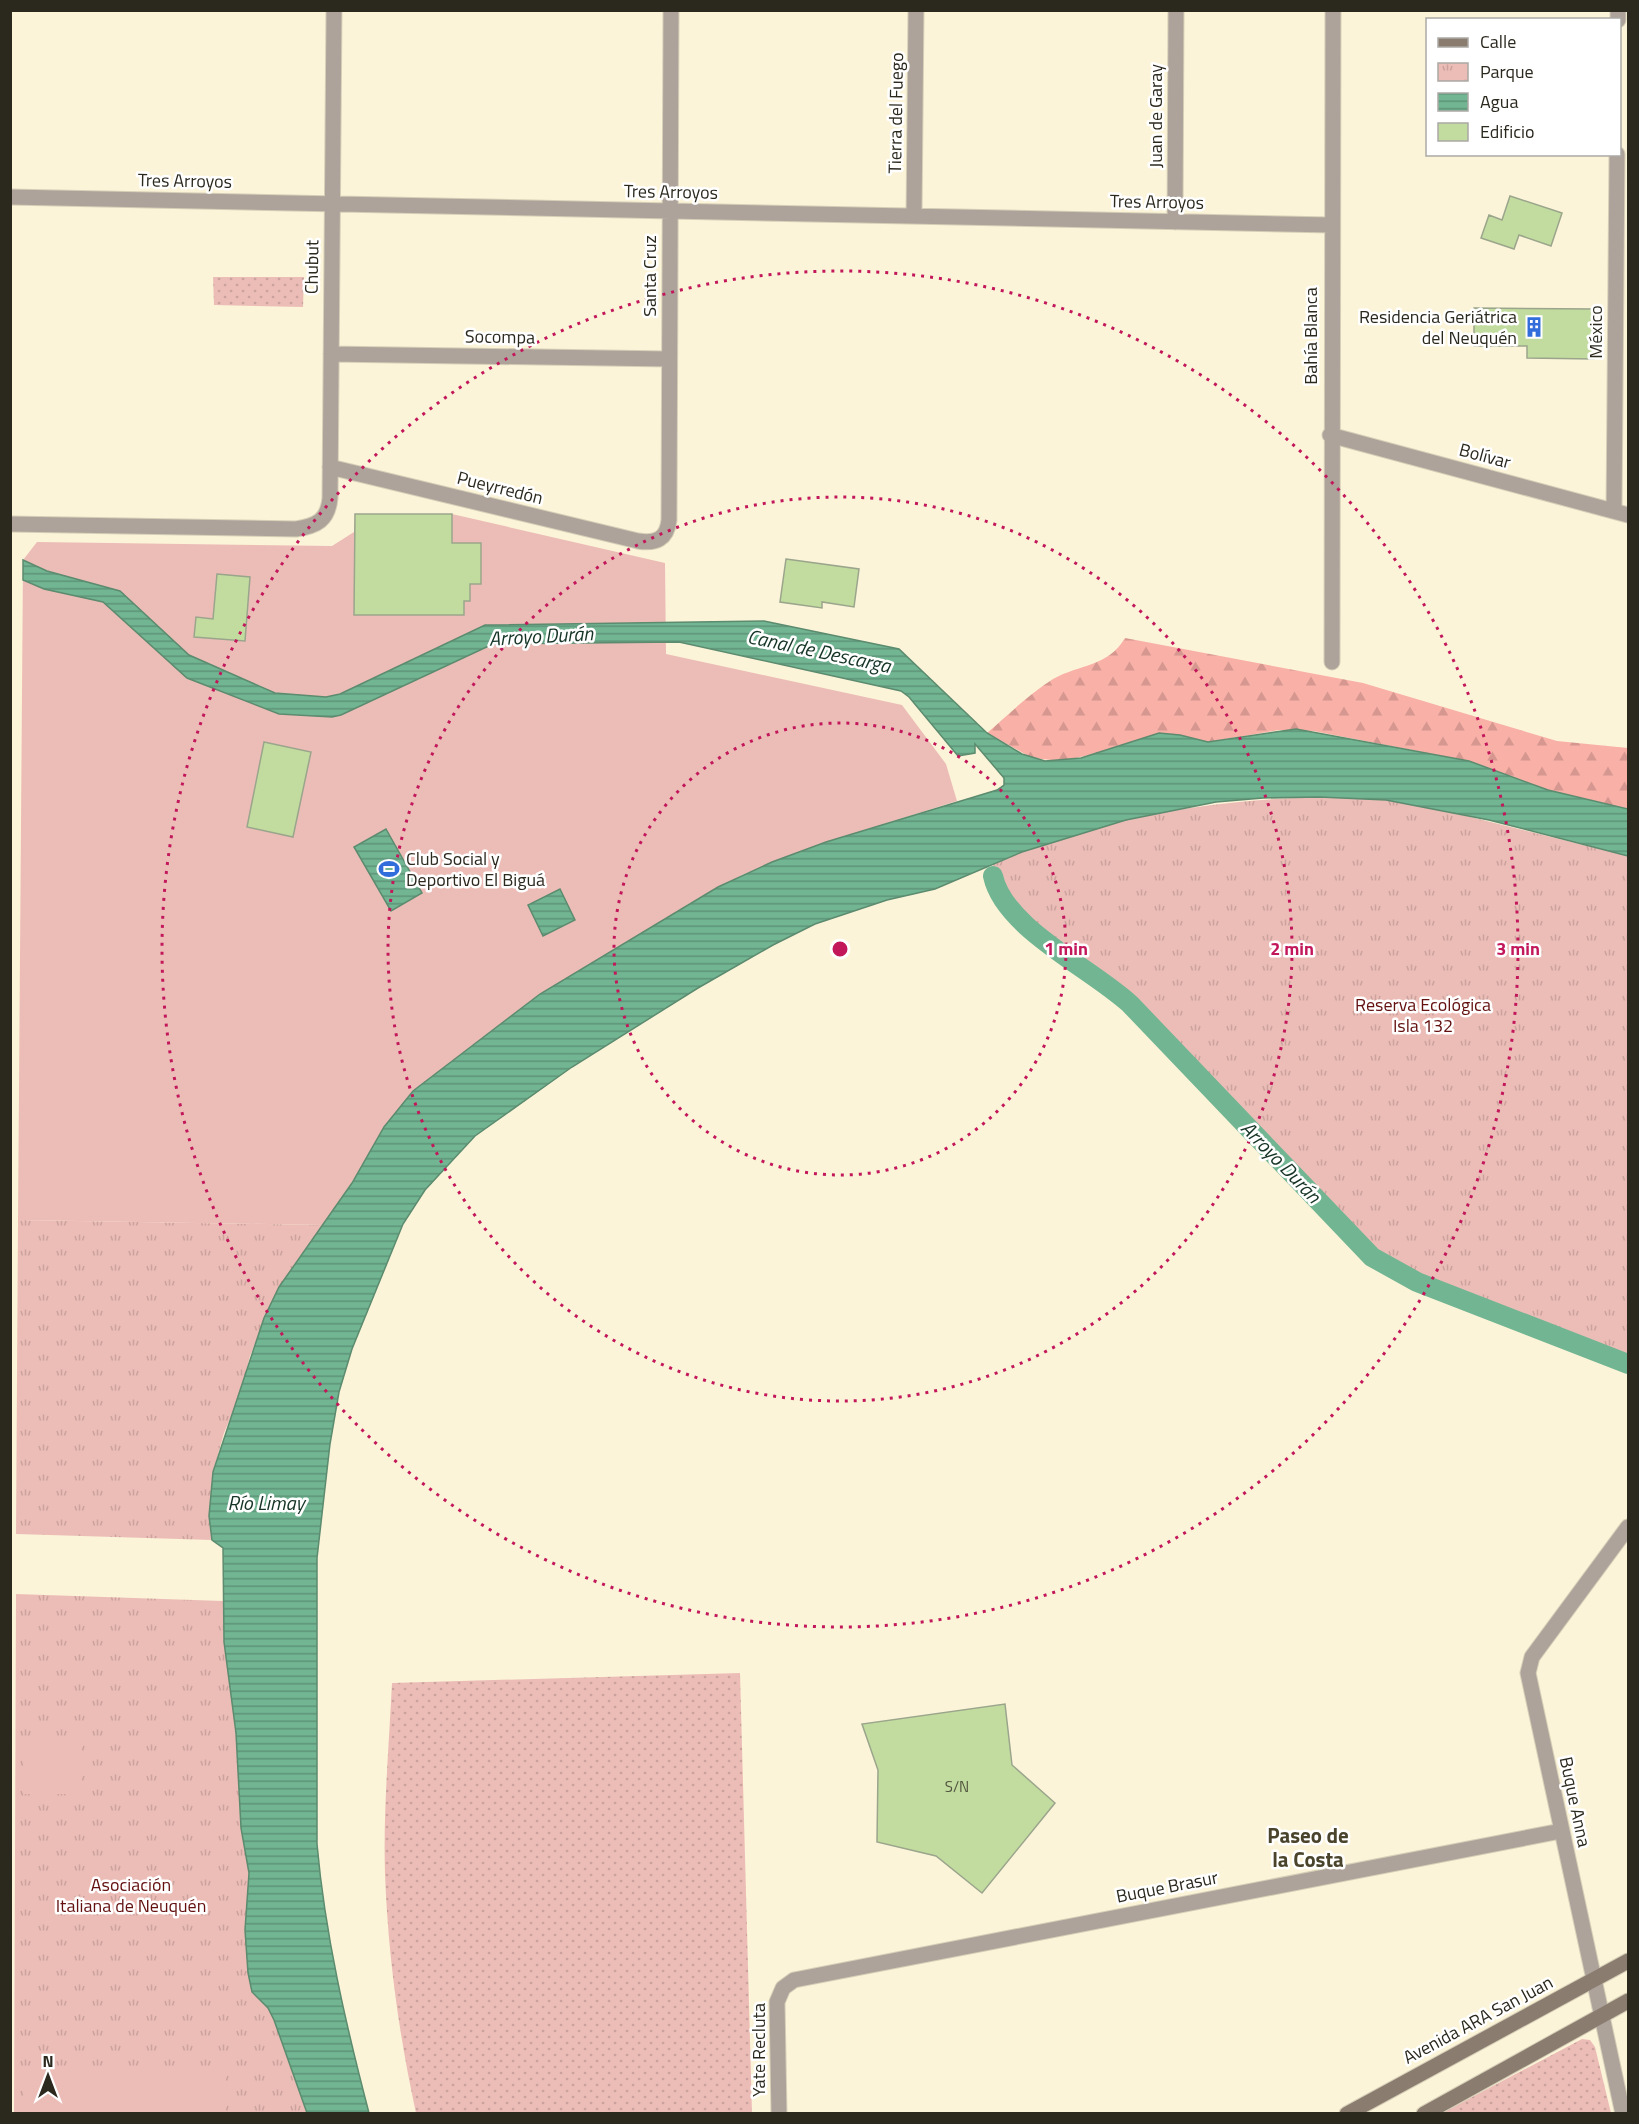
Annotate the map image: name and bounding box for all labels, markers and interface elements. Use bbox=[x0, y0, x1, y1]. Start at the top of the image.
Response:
legend bbox=[1426, 18, 1621, 156]
text: Calle bbox=[1480, 28, 1516, 55]
street label: Tierra del Fuego bbox=[881, 52, 910, 174]
text: Parque bbox=[1480, 58, 1534, 85]
street label: Juan de Garay bbox=[1142, 64, 1169, 168]
text: Agua bbox=[1480, 88, 1518, 115]
text: Edificio bbox=[1480, 118, 1534, 145]
street label: Tres Arroyos bbox=[138, 166, 232, 195]
street label: Tres Arroyos bbox=[624, 177, 718, 206]
street label: Tres Arroyos bbox=[1110, 187, 1204, 216]
street label: Santa Cruz bbox=[636, 235, 663, 317]
street label: Chubut bbox=[298, 239, 325, 294]
street label: Bahía Blanca bbox=[1297, 287, 1324, 385]
place label: Residencia Geriátrica del Neuquén bbox=[1359, 303, 1517, 351]
street label: México bbox=[1582, 305, 1609, 359]
building icon: Residencia Geriátrica del Neuquén bbox=[1522, 315, 1546, 339]
street label: Socompa bbox=[465, 322, 535, 351]
street label: Bolívar bbox=[1456, 436, 1514, 475]
street label: Pueyrredón bbox=[454, 464, 546, 511]
water label: Arroyo Durán bbox=[488, 617, 595, 654]
water label: Canal de Descarga bbox=[745, 620, 895, 681]
place label: Club Social y Deportivo El Biguá bbox=[406, 845, 545, 893]
sports icon: Club Social y Deportivo El Biguá bbox=[377, 857, 401, 881]
text: 1 min bbox=[1044, 935, 1088, 962]
text: 2 min bbox=[1270, 935, 1314, 962]
text: 3 min bbox=[1496, 935, 1540, 962]
centre of rings bbox=[830, 939, 850, 959]
park label: Reserva Ecológica Isla 132 bbox=[1355, 991, 1491, 1039]
water label: Arroyo Durán bbox=[1234, 1113, 1329, 1211]
water label: Río Limay bbox=[227, 1487, 306, 1518]
street label: Buque Anna bbox=[1553, 1754, 1598, 1850]
house number: S/N bbox=[945, 1775, 969, 1798]
district label: Paseo de la Costa bbox=[1267, 1819, 1349, 1875]
street label: Buque Brasur bbox=[1114, 1863, 1220, 1910]
park label: Asociación Italiana de Neuquén bbox=[56, 1871, 206, 1919]
street label: Avenida ARA San Juan bbox=[1398, 1969, 1558, 2071]
street label: Yate Recluta bbox=[745, 2003, 772, 2097]
north arrow bbox=[18, 2046, 78, 2106]
text: N bbox=[42, 2049, 54, 2073]

